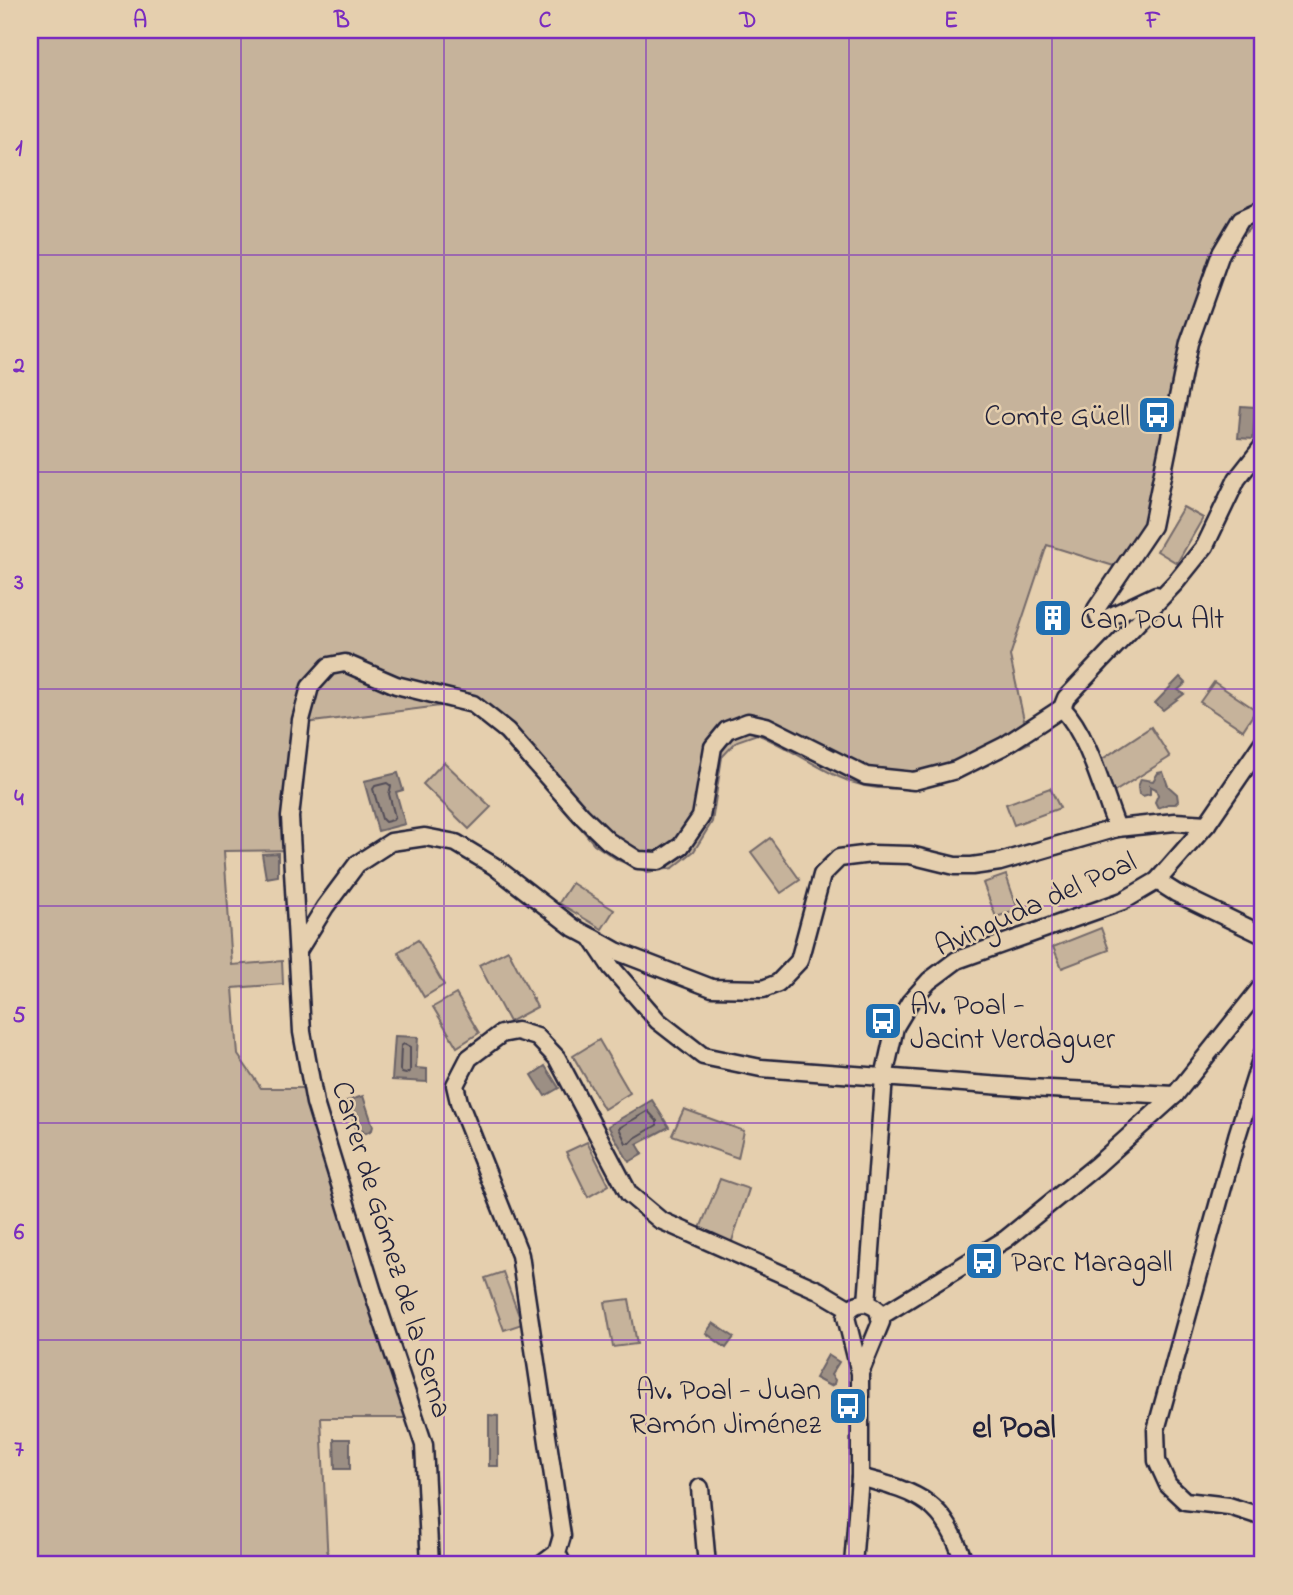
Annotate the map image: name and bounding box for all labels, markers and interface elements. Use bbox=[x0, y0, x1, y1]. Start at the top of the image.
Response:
text: A bbox=[133, 5, 147, 38]
text: B bbox=[333, 5, 350, 38]
text: C bbox=[539, 5, 552, 38]
text: D bbox=[739, 5, 756, 38]
text: E bbox=[944, 5, 958, 38]
text: F bbox=[1145, 5, 1161, 38]
text: 1 bbox=[15, 133, 23, 166]
text: 2 bbox=[12, 350, 25, 383]
bus stop icon: Comte Güell bbox=[1136, 394, 1178, 436]
place label: Comte Güell bbox=[984, 396, 1130, 440]
text: 3 bbox=[13, 567, 24, 600]
building icon: Can Pou Alt bbox=[1032, 597, 1074, 639]
place label: Can Pou Alt bbox=[1080, 599, 1224, 643]
text: 4 bbox=[14, 783, 24, 816]
street label: Avinguda del Poal bbox=[928, 842, 1144, 970]
place label: Av. Poal - Jacint Verdaguer bbox=[910, 985, 1116, 1063]
text: 5 bbox=[12, 1000, 26, 1033]
bus stop icon: Av. Poal - Jacint Verdaguer bbox=[862, 1000, 904, 1042]
street label: Carrer de Gómez de la Serna bbox=[318, 1076, 462, 1424]
text: 6 bbox=[14, 1217, 25, 1250]
bus stop icon: Parc Maragall bbox=[963, 1240, 1005, 1282]
place label: Parc Maragall bbox=[1011, 1242, 1173, 1286]
place label: Av. Poal - Juan Ramón Jiménez bbox=[629, 1370, 821, 1448]
bus stop icon: Av. Poal - Juan Ramón Jiménez bbox=[827, 1385, 869, 1427]
district label: el Poal bbox=[972, 1406, 1056, 1453]
text: 7 bbox=[14, 1434, 24, 1467]

